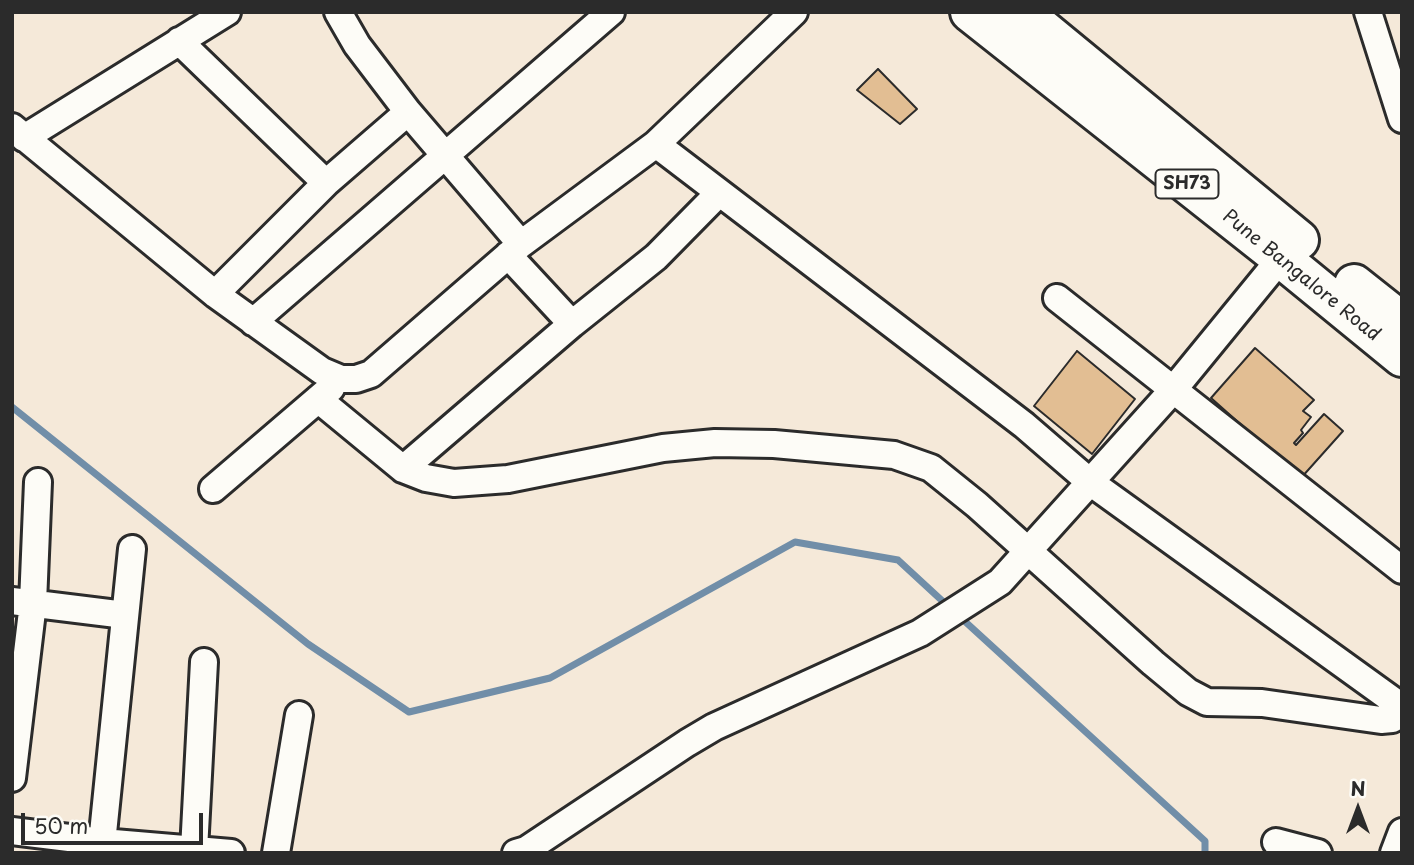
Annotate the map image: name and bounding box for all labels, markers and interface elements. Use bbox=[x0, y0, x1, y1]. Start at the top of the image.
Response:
road number: SH73 bbox=[1156, 169, 1218, 198]
street label: Pune Bangalore Road bbox=[1218, 205, 1384, 347]
north arrow bbox=[1323, 774, 1393, 844]
text: N bbox=[1350, 774, 1366, 802]
scale bar bbox=[24, 798, 206, 842]
text: 50 m bbox=[34, 809, 88, 841]

